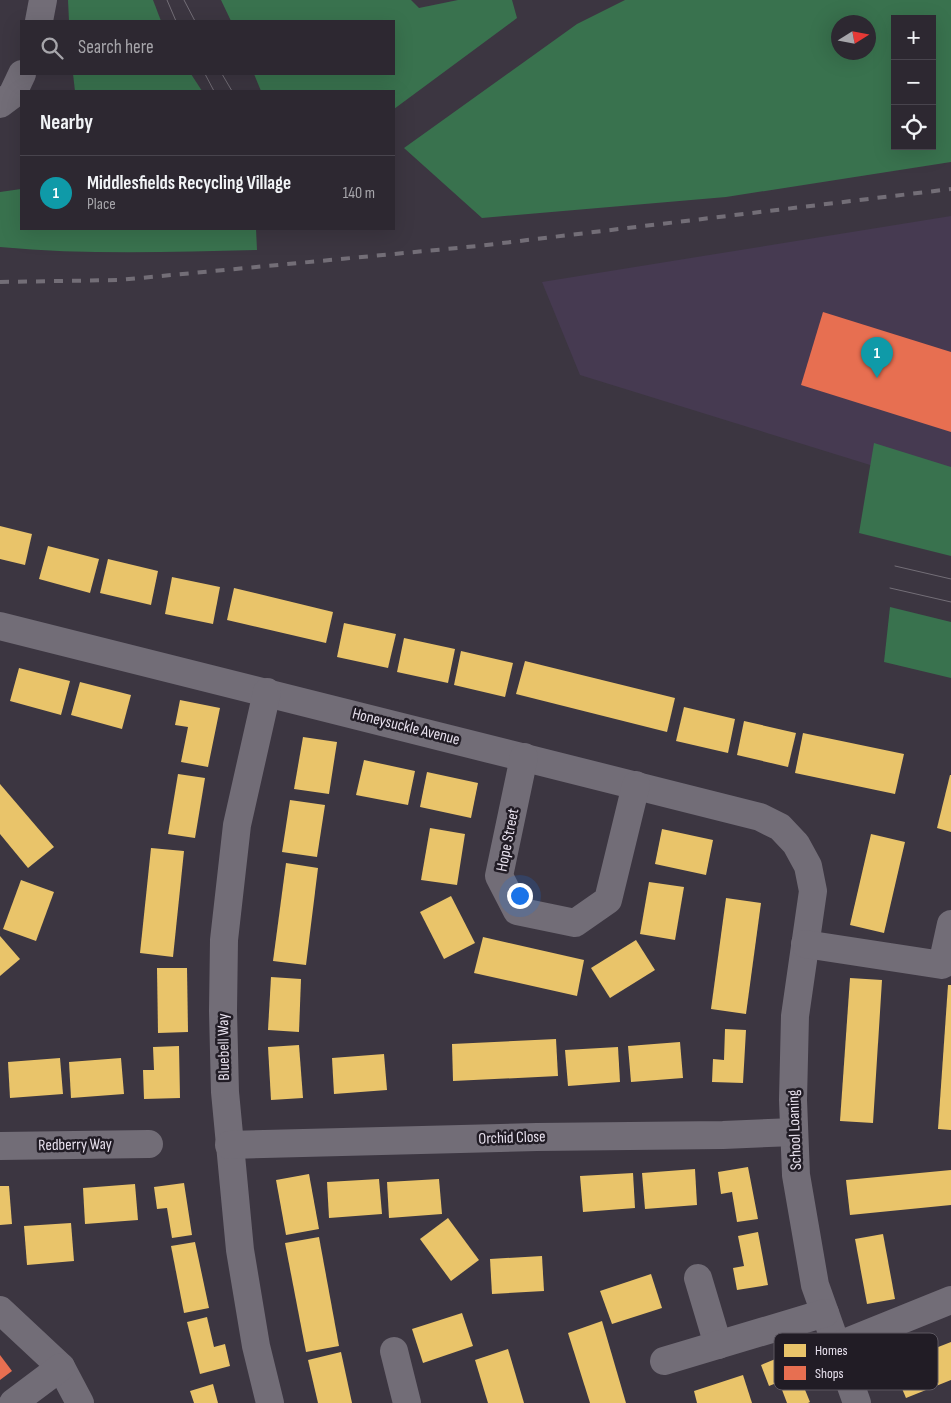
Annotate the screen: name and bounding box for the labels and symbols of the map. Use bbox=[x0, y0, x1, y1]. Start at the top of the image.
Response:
north arrow bbox=[831, 15, 876, 60]
pin: 1 bbox=[861, 337, 893, 378]
street label: Honeysuckle Avenue bbox=[350, 704, 462, 750]
street label: Hope Street bbox=[493, 807, 523, 873]
your location bbox=[507, 883, 533, 909]
street label: Bluebell Way bbox=[214, 1013, 234, 1081]
street label: School Loaning bbox=[784, 1089, 806, 1171]
street label: Orchid Close bbox=[478, 1127, 546, 1149]
street label: Redberry Way bbox=[38, 1135, 112, 1155]
legend bbox=[774, 1333, 938, 1390]
text: Homes bbox=[815, 1342, 848, 1359]
text: Shops bbox=[815, 1365, 844, 1382]

